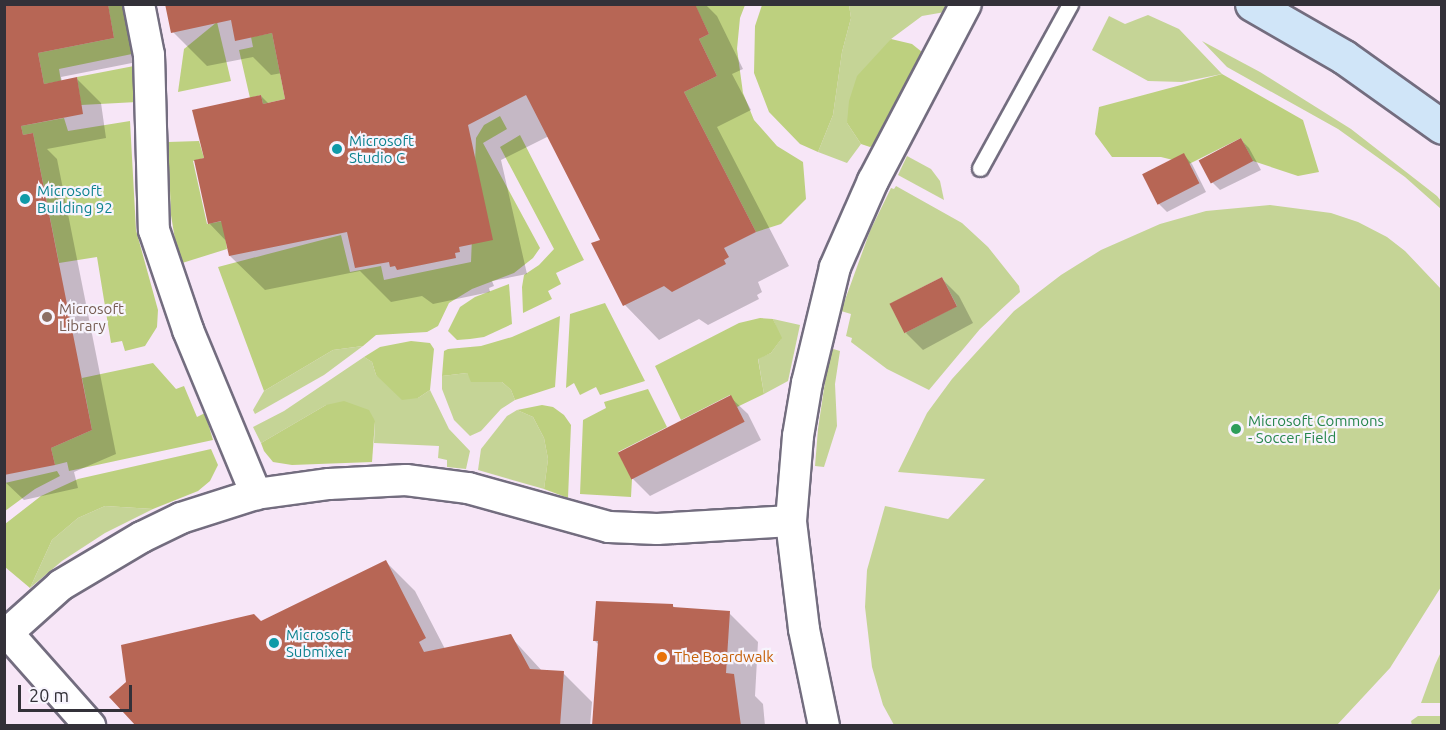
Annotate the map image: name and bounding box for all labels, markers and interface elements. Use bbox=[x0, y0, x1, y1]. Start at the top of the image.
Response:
place label: Microsoft Studio C bbox=[349, 131, 414, 166]
marker: Microsoft Studio C bbox=[330, 142, 344, 156]
place label: Microsoft Building 92 bbox=[37, 181, 113, 216]
marker: Microsoft Building 92 bbox=[18, 192, 32, 206]
place label: Microsoft Library bbox=[59, 299, 124, 334]
marker: Microsoft Library bbox=[40, 310, 54, 324]
place label: Microsoft Commons - Soccer Field bbox=[1248, 411, 1384, 446]
marker: Microsoft Commons - Soccer Field bbox=[1229, 422, 1243, 436]
place label: Microsoft Submixer bbox=[286, 625, 351, 660]
marker: Microsoft Submixer bbox=[267, 636, 281, 650]
place label: The Boardwalk bbox=[674, 648, 774, 666]
marker: The Boardwalk bbox=[655, 650, 669, 664]
scale bar bbox=[21, 673, 135, 711]
text: 20 m bbox=[29, 685, 69, 705]

